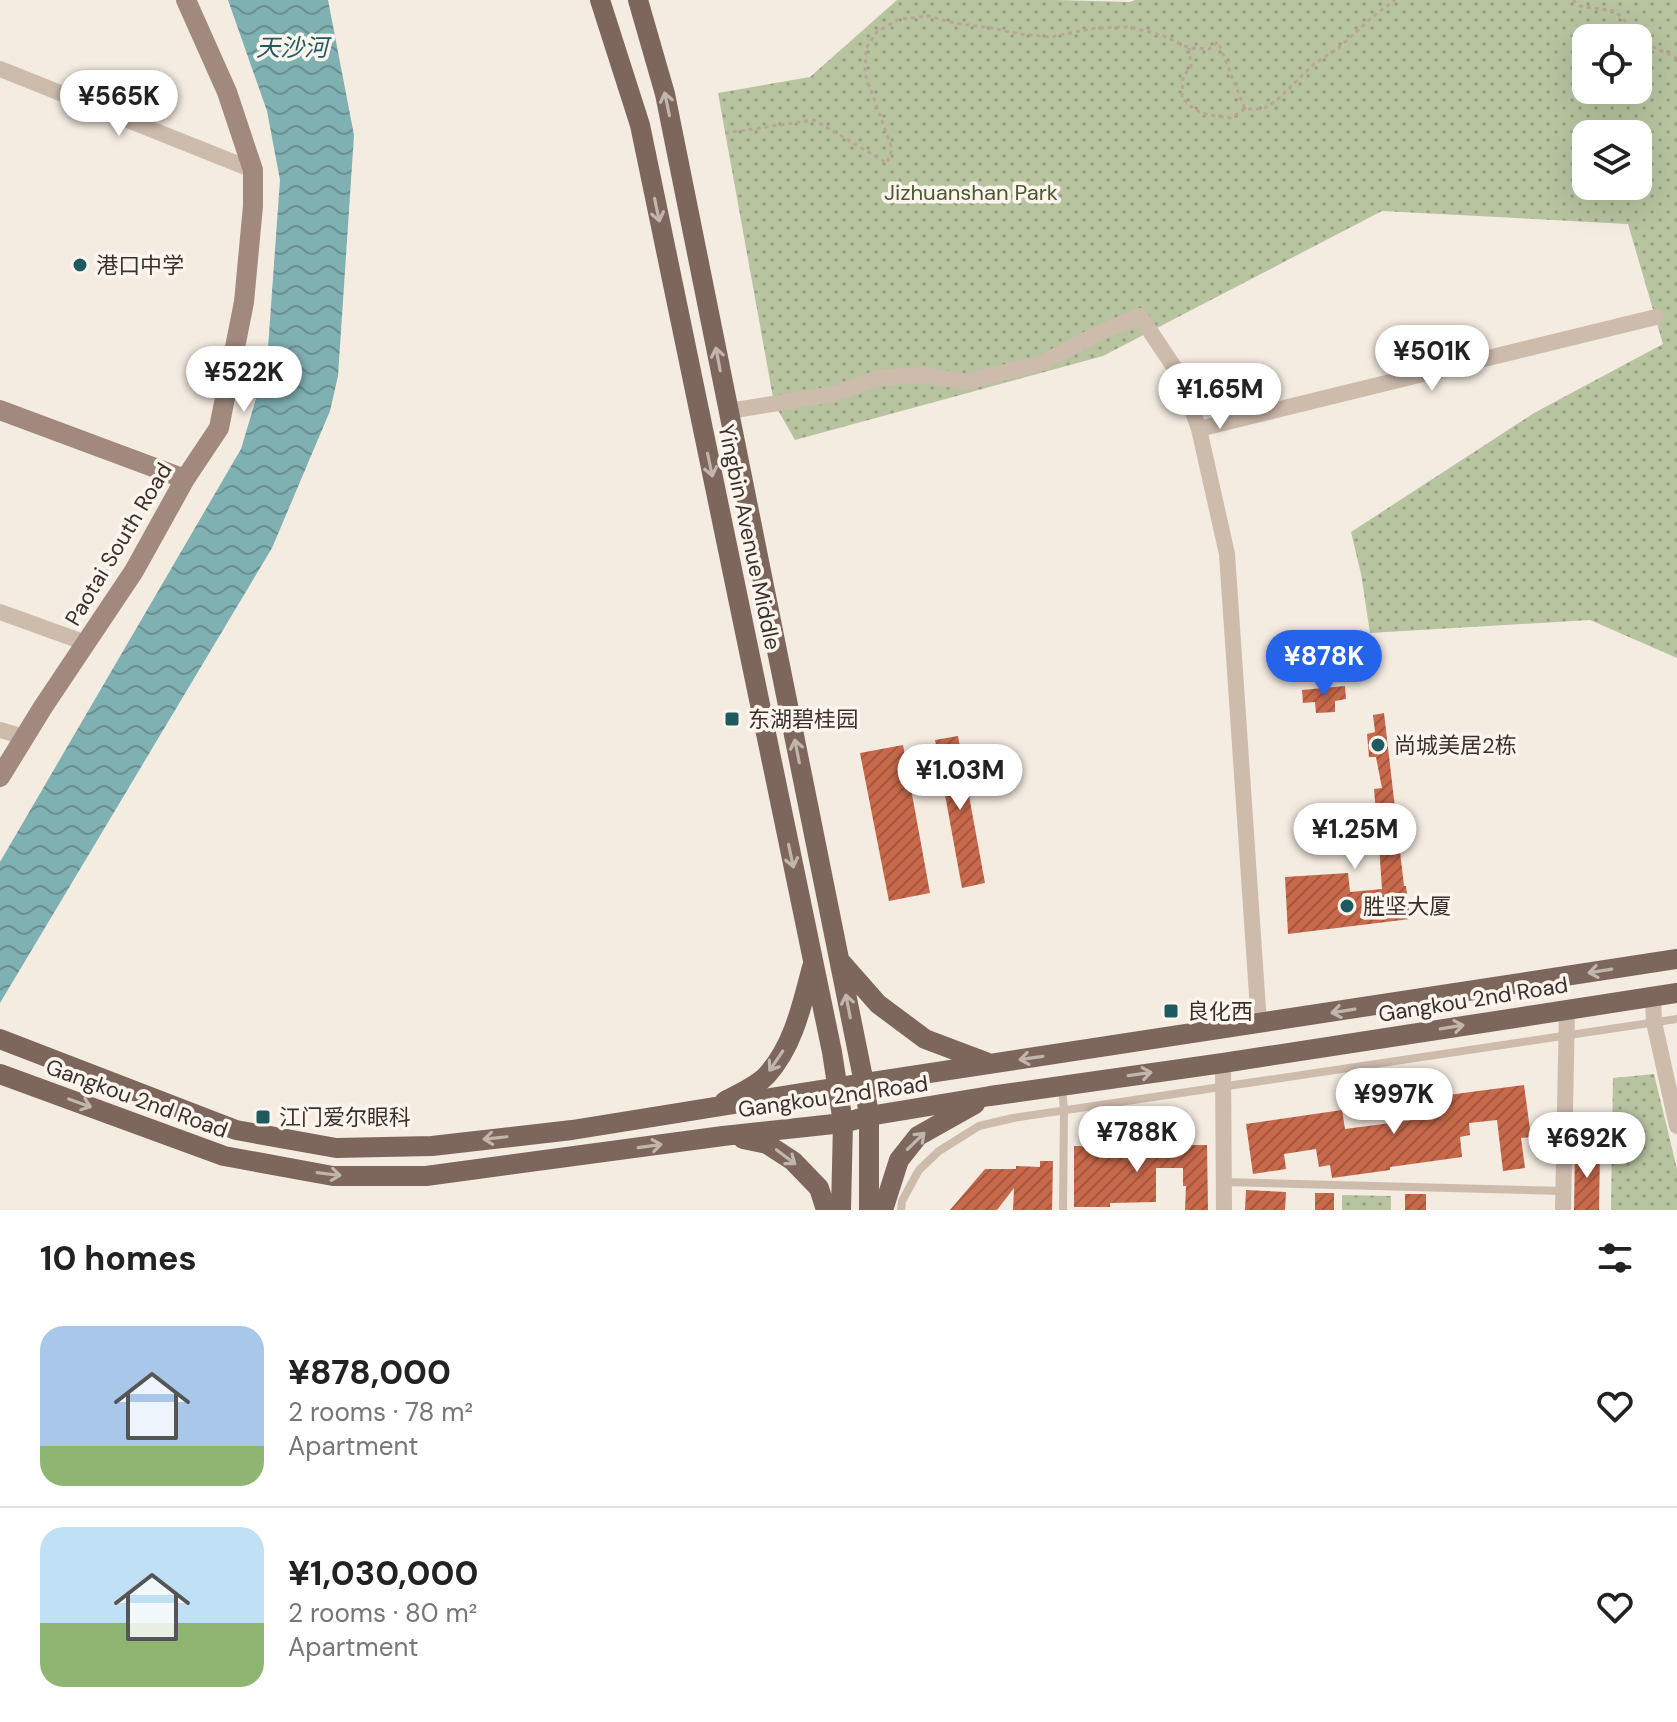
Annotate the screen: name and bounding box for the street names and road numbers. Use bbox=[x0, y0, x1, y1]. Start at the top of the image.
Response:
street label: Yingbin Avenue Middle bbox=[711, 422, 788, 653]
street label: Paotai South Road bbox=[58, 457, 179, 631]
street label: Gangkou 2nd Road bbox=[1376, 970, 1570, 1029]
street label: Gangkou 2nd Road bbox=[42, 1052, 232, 1145]
street label: Gangkou 2nd Road bbox=[736, 1069, 930, 1124]

